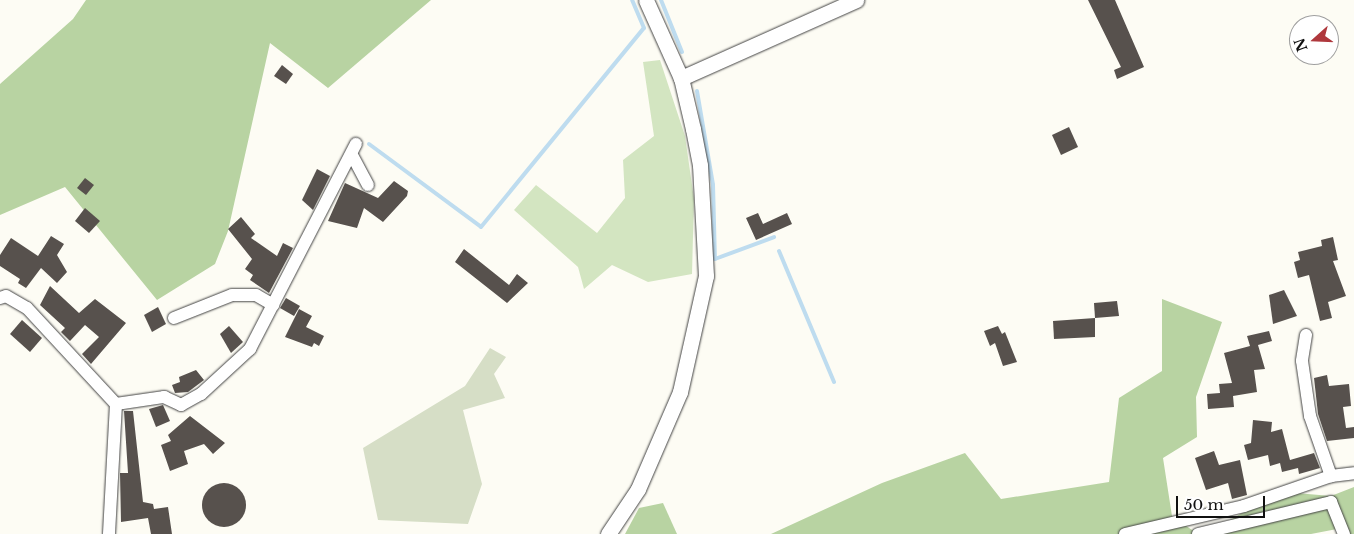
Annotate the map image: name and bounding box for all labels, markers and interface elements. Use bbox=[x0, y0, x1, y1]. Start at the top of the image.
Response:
north arrow bbox=[1289, 15, 1339, 65]
text: N bbox=[1290, 36, 1312, 54]
scale bar bbox=[1179, 486, 1268, 518]
text: 50 m bbox=[1184, 495, 1224, 514]

